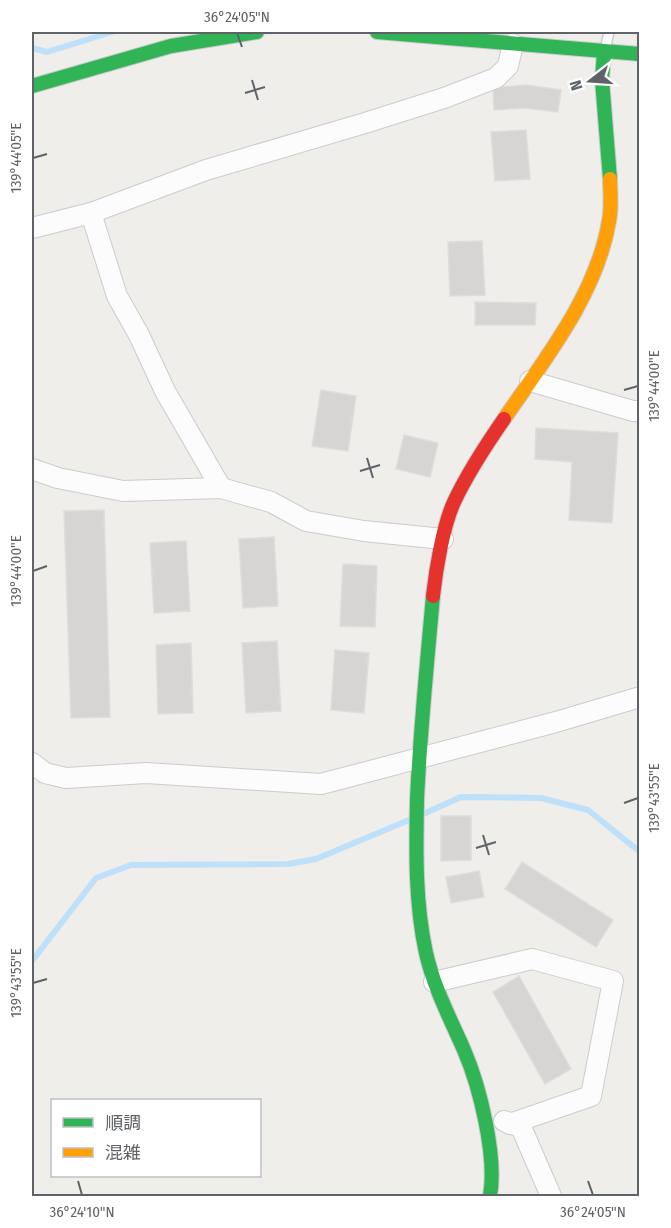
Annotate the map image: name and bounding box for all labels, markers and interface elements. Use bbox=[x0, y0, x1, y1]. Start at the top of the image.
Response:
text: 36°24'05"N bbox=[204, 8, 270, 26]
north arrow bbox=[560, 51, 620, 111]
text: N bbox=[566, 78, 587, 93]
text: 139°44'05"E bbox=[7, 123, 25, 193]
text: 139°44'00"E bbox=[645, 350, 663, 422]
text: 139°44'00"E bbox=[7, 535, 25, 607]
text: 139°43'55"E bbox=[645, 763, 663, 833]
text: 139°43'55"E bbox=[7, 948, 25, 1018]
legend bbox=[51, 1099, 261, 1177]
text: 順調 bbox=[105, 1112, 141, 1134]
text: 混雑 bbox=[105, 1142, 141, 1164]
text: 36°24'10"N bbox=[49, 1203, 115, 1221]
text: 36°24'05"N bbox=[560, 1203, 626, 1221]

